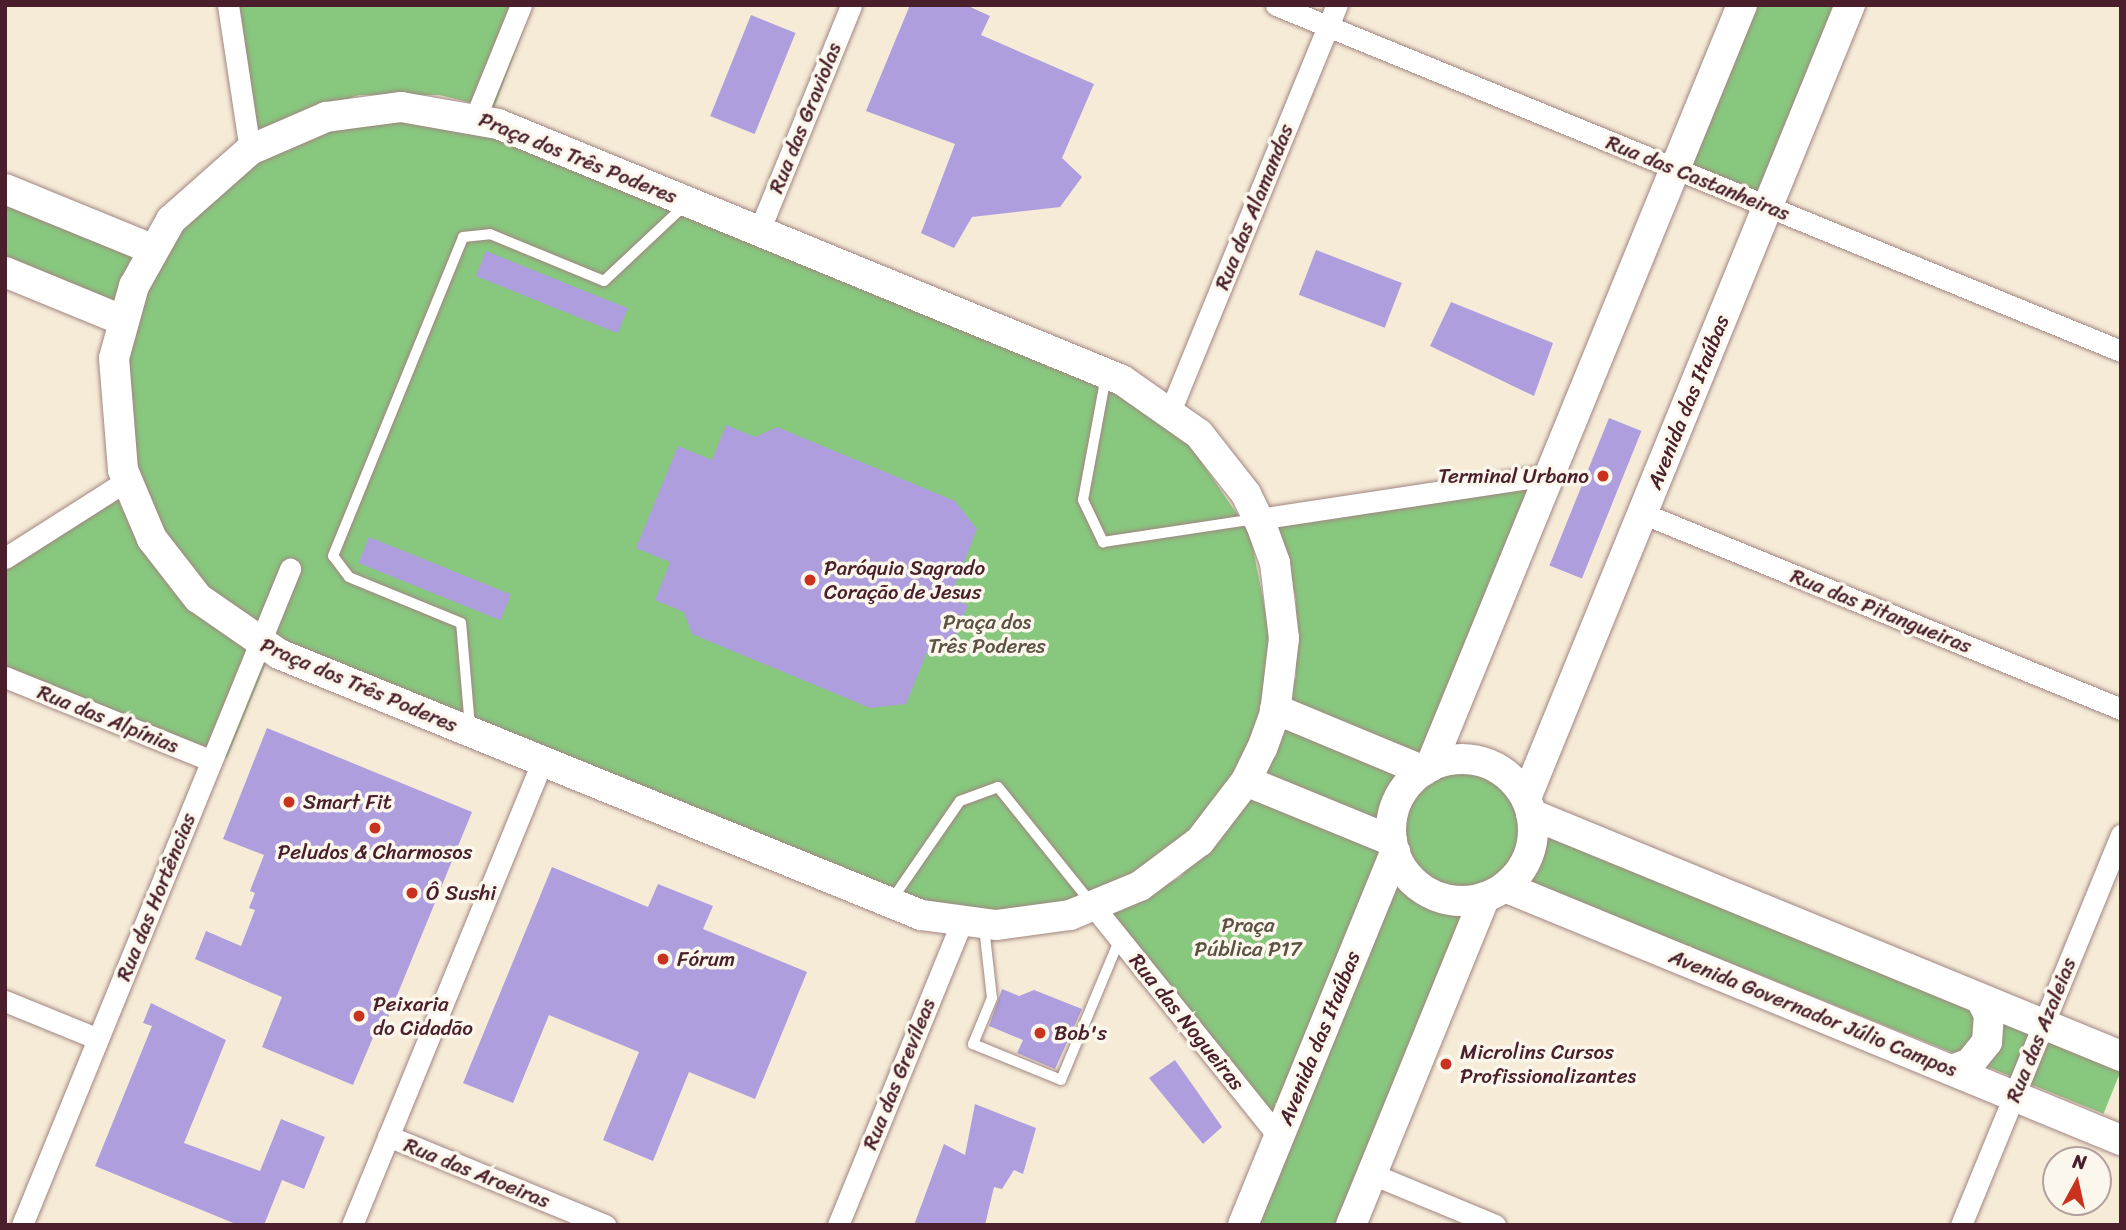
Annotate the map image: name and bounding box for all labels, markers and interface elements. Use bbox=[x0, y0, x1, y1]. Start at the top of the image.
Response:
street label: Rua das Graviolas bbox=[763, 39, 847, 197]
street label: Praça dos Três Poderes bbox=[475, 107, 681, 209]
street label: Rua das Alamandas bbox=[1209, 121, 1299, 293]
street label: Rua das Castanheiras bbox=[1602, 130, 1794, 226]
street label: Avenida das Itaúbas bbox=[1642, 312, 1734, 492]
place label: Terminal Urbano bbox=[1438, 463, 1589, 489]
marker: Terminal Urbano bbox=[1595, 468, 1611, 484]
place label: Paróquia Sagrado Coração de Jesus bbox=[824, 555, 985, 605]
street label: Rua das Pitangueiras bbox=[1787, 563, 1975, 659]
marker: Paróquia Sagrado Coração de Jesus bbox=[802, 572, 818, 588]
park label: Praça dos Três Poderes bbox=[929, 609, 1045, 659]
street label: Praça dos Três Poderes bbox=[256, 632, 462, 738]
street label: Rua das Alpínias bbox=[33, 679, 183, 759]
place label: Smart Fit bbox=[303, 789, 392, 815]
marker: Smart Fit bbox=[281, 794, 297, 810]
street label: Rua das Hortências bbox=[111, 809, 201, 985]
marker: Peludos & Charmosos bbox=[367, 820, 383, 836]
place label: Peludos & Charmosos bbox=[278, 839, 472, 865]
place label: Ô Sushi bbox=[426, 880, 496, 906]
marker: Ô Sushi bbox=[404, 885, 420, 901]
park label: Praça Pública P17 bbox=[1194, 912, 1302, 962]
street label: Avenida Governador Júlio Campos bbox=[1665, 944, 1961, 1082]
place label: Fórum bbox=[677, 946, 735, 972]
street label: Avenida das Itaúbas bbox=[1273, 948, 1365, 1128]
street label: Rua das Nogueiras bbox=[1125, 949, 1249, 1095]
marker: Fórum bbox=[655, 951, 671, 967]
street label: Rua das Azaleias bbox=[2001, 954, 2081, 1106]
place label: Peixaria do Cidadão bbox=[373, 991, 473, 1041]
street label: Rua das Grevíleas bbox=[857, 994, 941, 1154]
marker: Peixaria do Cidadão bbox=[351, 1008, 367, 1024]
place label: Bob's bbox=[1054, 1020, 1107, 1046]
marker: Bob's bbox=[1032, 1025, 1048, 1041]
place label: Microlins Cursos Profissionalizantes bbox=[1460, 1039, 1636, 1089]
marker: Microlins Cursos Profissionalizantes bbox=[1438, 1056, 1454, 1072]
street label: Rua das Aroeiras bbox=[401, 1132, 553, 1214]
text: N bbox=[2071, 1144, 2089, 1179]
north arrow bbox=[2042, 1146, 2112, 1216]

